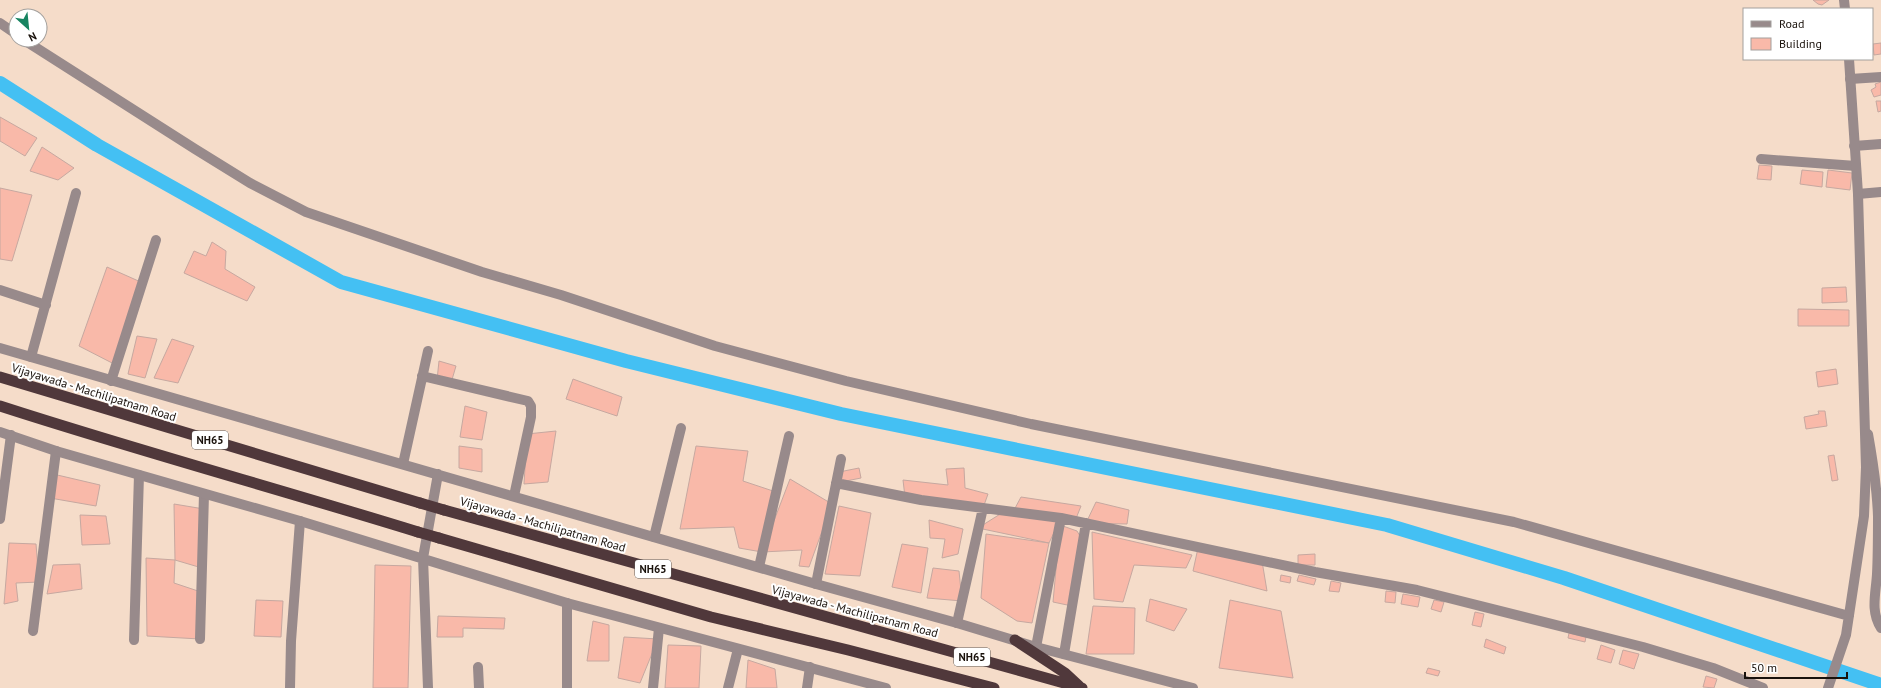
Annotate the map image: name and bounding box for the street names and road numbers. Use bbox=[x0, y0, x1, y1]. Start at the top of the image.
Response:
street label: Vijayawada - Machilipatnam Road bbox=[9, 359, 178, 424]
road number: NH65 bbox=[192, 431, 228, 449]
street label: Vijayawada - Machilipatnam Road bbox=[458, 493, 627, 555]
road number: NH65 bbox=[635, 560, 671, 578]
street label: Vijayawada - Machilipatnam Road bbox=[769, 581, 940, 640]
road number: NH65 bbox=[954, 648, 990, 666]

